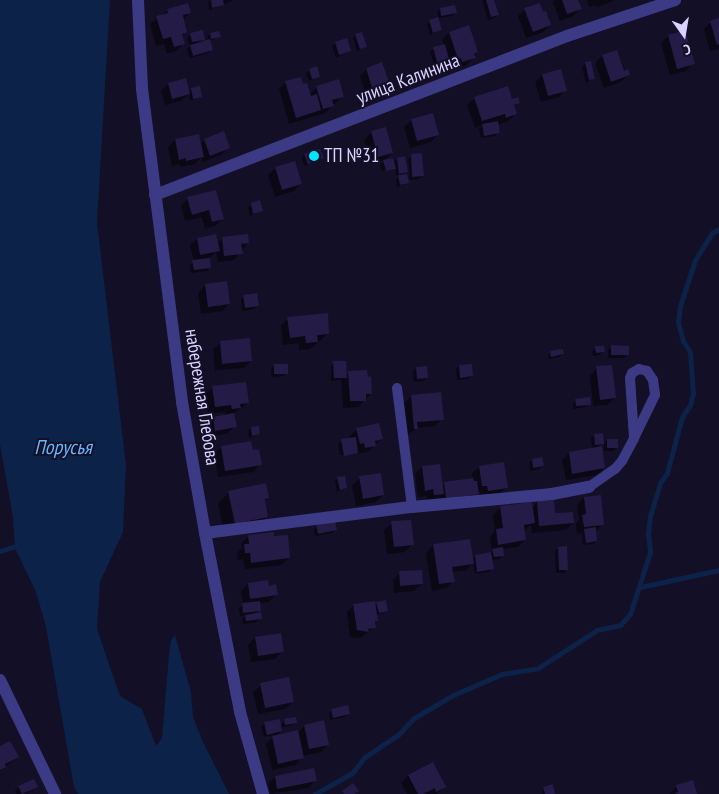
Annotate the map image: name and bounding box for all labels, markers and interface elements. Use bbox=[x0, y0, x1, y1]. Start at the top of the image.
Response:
north arrow bbox=[659, 10, 709, 60]
text: С bbox=[682, 40, 693, 59]
street label: улица Калинина bbox=[353, 49, 463, 109]
place label: ТП №31 bbox=[324, 145, 379, 167]
marker: ТП №31 bbox=[308, 150, 320, 162]
street label: набережная Глебова bbox=[180, 327, 224, 467]
water label: Порусья bbox=[34, 435, 92, 459]

